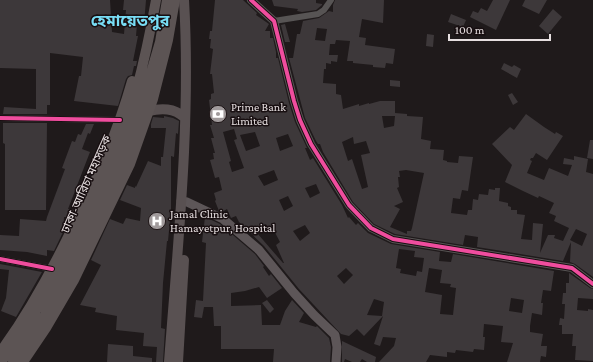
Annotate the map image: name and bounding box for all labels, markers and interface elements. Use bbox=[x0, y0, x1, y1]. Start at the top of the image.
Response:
district label: হেমায়েতপুর bbox=[91, 12, 170, 31]
scale bar bbox=[449, 16, 550, 42]
text: 100 m bbox=[455, 23, 485, 37]
place label: Prime Bank Limited bbox=[231, 100, 286, 128]
bank icon: Prime Bank Limited bbox=[208, 104, 228, 124]
street label: ঢাকা-আরিচা মহাসড়ক bbox=[57, 132, 114, 236]
place label: Jamal Clinic Hamayetpur, Hospital bbox=[169, 207, 276, 235]
hospital icon: Jamal Clinic Hamayetpur, Hospital bbox=[147, 211, 167, 231]

